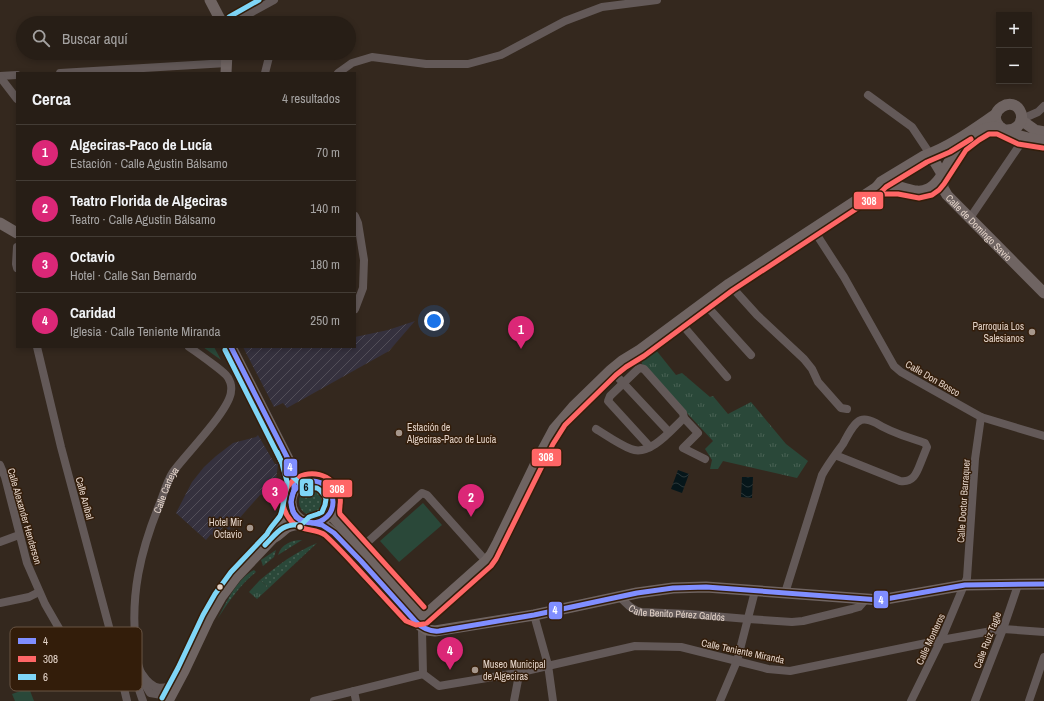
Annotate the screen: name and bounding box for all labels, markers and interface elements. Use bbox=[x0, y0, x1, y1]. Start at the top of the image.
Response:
map controls bbox=[996, 12, 1032, 84]
button: + bbox=[996, 12, 1032, 48]
search box bbox=[16, 16, 356, 60]
icon: search bbox=[30, 27, 52, 49]
text: Buscar aquí bbox=[62, 28, 128, 49]
button: − bbox=[996, 48, 1032, 84]
text: Cerca bbox=[32, 87, 71, 110]
text: 4 resultados bbox=[282, 90, 340, 107]
text: Algeciras-Paco de Lucía bbox=[70, 134, 212, 155]
text: 1 bbox=[42, 144, 48, 161]
text: 70 m bbox=[316, 144, 340, 161]
text: Estación · Calle Agustin Bálsamo bbox=[70, 155, 228, 172]
text: Teatro Florida de Algeciras bbox=[70, 190, 227, 211]
line badge: 308 bbox=[853, 191, 884, 210]
street label: Calle de Domingo Savio bbox=[943, 192, 1015, 264]
text: 308 bbox=[861, 194, 877, 208]
text: 2 bbox=[42, 200, 48, 217]
text: 140 m bbox=[310, 200, 340, 217]
text: Teatro · Calle Agustin Bálsamo bbox=[70, 211, 216, 228]
text: Octavio bbox=[70, 246, 115, 267]
text: 3 bbox=[42, 256, 48, 273]
text: 180 m bbox=[310, 256, 340, 273]
text: Hotel · Calle San Bernardo bbox=[70, 267, 197, 284]
text: Caridad bbox=[70, 302, 116, 323]
your location bbox=[424, 311, 444, 331]
text: 4 bbox=[42, 312, 48, 329]
text: 250 m bbox=[310, 312, 340, 329]
pin: 1 bbox=[508, 316, 534, 349]
place label: Parroquia Los Salesianos bbox=[972, 320, 1024, 345]
text: Iglesia · Calle Teniente Miranda bbox=[70, 323, 220, 340]
marker: Parroquia Los Salesianos bbox=[1027, 327, 1037, 337]
street label: Calle Don Bosco bbox=[903, 358, 963, 400]
place label: Estación de Algeciras-Paco de Lucía bbox=[406, 421, 497, 446]
marker: Estación de Algeciras-Paco de Lucía bbox=[394, 428, 404, 438]
line badge: 308 bbox=[531, 448, 562, 467]
text: 308 bbox=[538, 450, 554, 464]
line badge: 4 bbox=[283, 458, 298, 477]
street label: Calle Doctor Barraquer bbox=[954, 458, 973, 543]
text: 4 bbox=[287, 460, 293, 474]
street label: Calle Carteya bbox=[151, 464, 182, 515]
street label: Calle Alexander Henderson bbox=[5, 466, 45, 566]
street label: Calle Aníbal bbox=[73, 475, 97, 521]
pin: 3 bbox=[262, 478, 288, 511]
line badge: 6 bbox=[299, 478, 314, 497]
line badge: 308 bbox=[322, 479, 353, 498]
text: 6 bbox=[303, 480, 309, 494]
text: 308 bbox=[329, 482, 345, 496]
pin: 2 bbox=[458, 484, 484, 517]
place label: Hotel Mir Octavio bbox=[209, 516, 242, 541]
unlabelled marker bbox=[295, 522, 305, 532]
marker: Hotel Mir Octavio bbox=[245, 523, 255, 533]
unlabelled marker bbox=[215, 582, 225, 592]
line badge: 4 bbox=[873, 590, 889, 609]
text: 4 bbox=[878, 593, 884, 607]
line badge: 4 bbox=[548, 601, 563, 620]
street label: Calle Benito Pérez Galdós bbox=[626, 602, 726, 624]
text: 4 bbox=[552, 603, 558, 617]
street label: Calle Ruiz Tagle bbox=[971, 610, 1004, 670]
street label: Calle Monteros bbox=[913, 611, 948, 667]
legend bbox=[10, 627, 142, 691]
text: 4 bbox=[43, 634, 48, 648]
street label: Calle Teniente Miranda bbox=[700, 636, 786, 667]
pin: 4 bbox=[437, 637, 463, 670]
text: 308 bbox=[43, 652, 58, 666]
place label: Museo Municipal de Algeciras bbox=[483, 658, 546, 683]
marker: Museo Municipal de Algeciras bbox=[470, 665, 480, 675]
text: 6 bbox=[43, 670, 48, 684]

